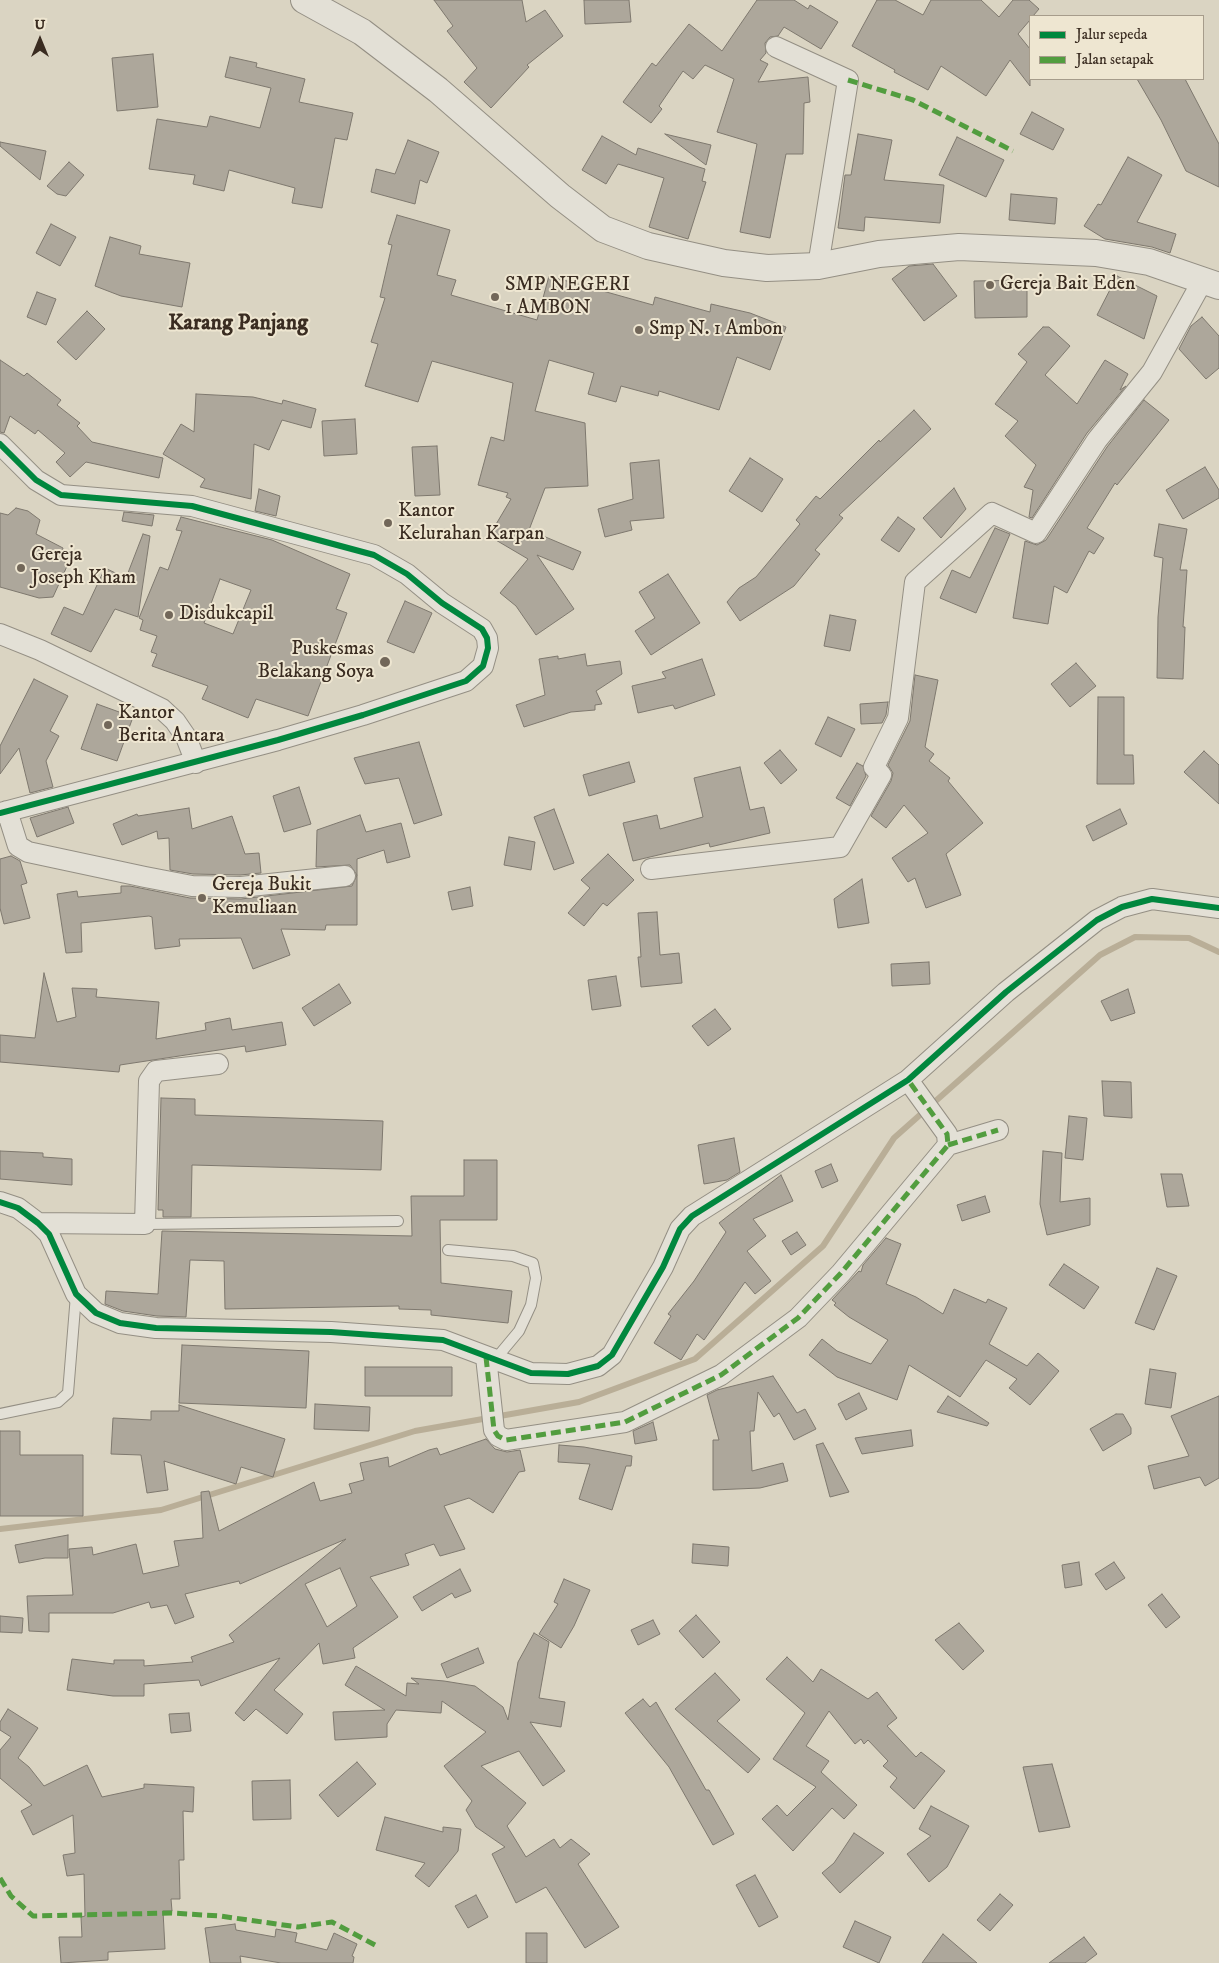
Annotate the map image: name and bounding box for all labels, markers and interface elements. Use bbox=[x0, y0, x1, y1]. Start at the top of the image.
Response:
north arrow bbox=[15, 15, 65, 65]
legend bbox=[1029, 15, 1204, 80]
text: U bbox=[35, 16, 45, 34]
text: Jalur sepeda bbox=[1076, 25, 1147, 44]
text: Jalan setapak bbox=[1076, 50, 1154, 69]
place label: Gereja Bait Eden bbox=[1000, 273, 1135, 297]
place label: SMP NEGERI 1 AMBON bbox=[505, 274, 630, 321]
marker: Gereja Bait Eden bbox=[984, 279, 996, 291]
marker: SMP NEGERI 1 AMBON bbox=[489, 291, 501, 303]
district label: Karang Panjang bbox=[168, 311, 308, 337]
place label: Smp N. 1 Ambon bbox=[649, 318, 783, 342]
marker: Smp N. 1 Ambon bbox=[633, 324, 645, 336]
place label: Kantor Kelurahan Karpan bbox=[398, 500, 544, 547]
marker: Kantor Kelurahan Karpan bbox=[382, 517, 394, 529]
place label: Gereja Joseph Kham bbox=[31, 544, 136, 591]
marker: Gereja Joseph Kham bbox=[15, 562, 27, 574]
place label: Disdukcapil bbox=[179, 603, 273, 627]
marker: Disdukcapil bbox=[163, 609, 175, 621]
place label: Puskesmas Belakang Soya bbox=[257, 638, 374, 685]
marker: Puskesmas Belakang Soya bbox=[378, 655, 392, 669]
place label: Kantor Berita Antara bbox=[118, 702, 225, 749]
marker: Kantor Berita Antara bbox=[102, 719, 114, 731]
place label: Gereja Bukit Kemuliaan bbox=[212, 874, 311, 921]
marker: Gereja Bukit Kemuliaan bbox=[196, 892, 208, 904]

